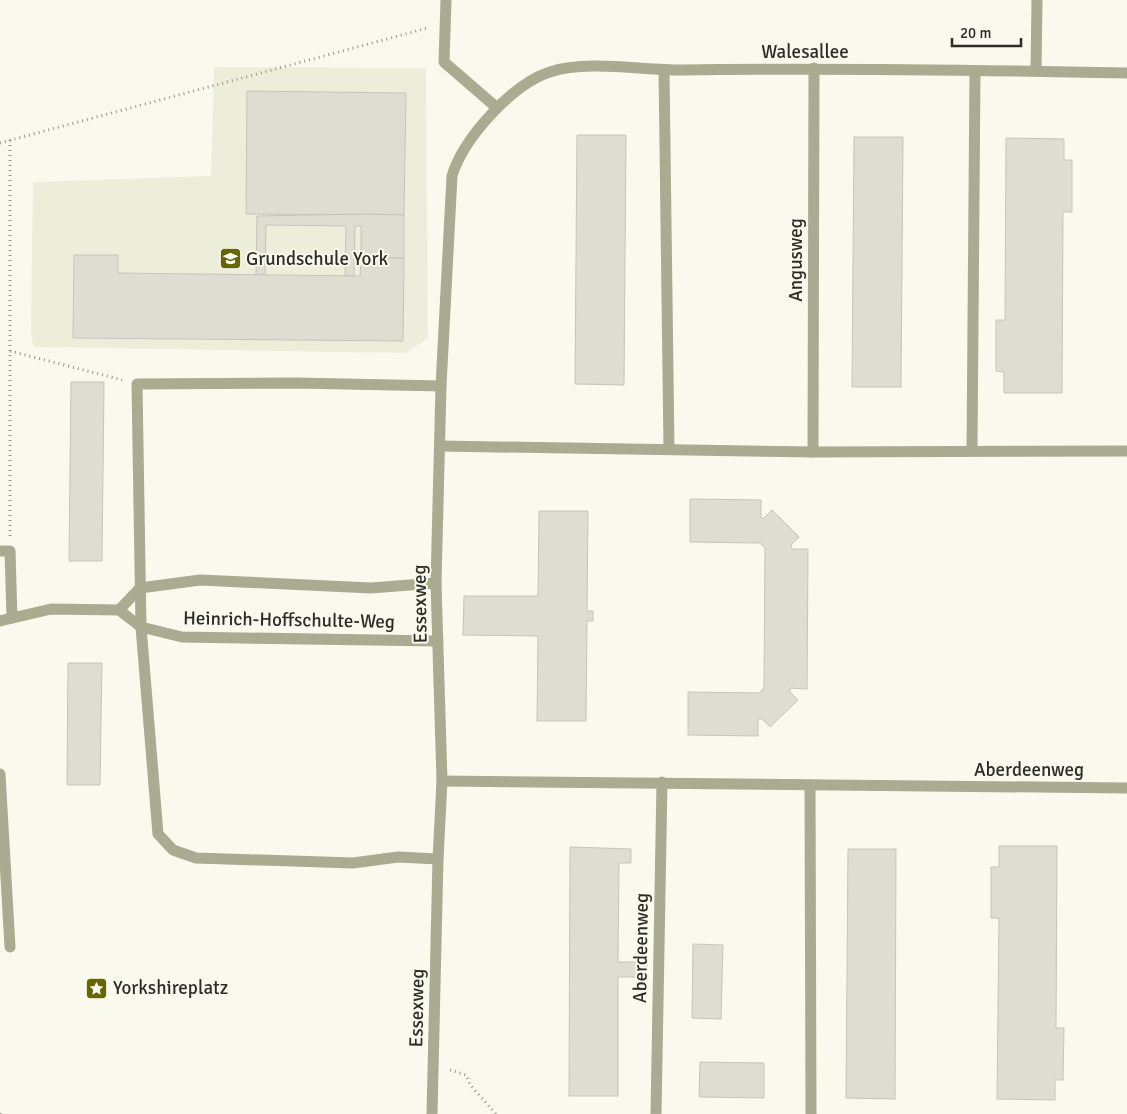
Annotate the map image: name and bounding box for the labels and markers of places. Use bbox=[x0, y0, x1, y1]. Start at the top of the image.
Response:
school or university icon: Grundschule York bbox=[218, 247, 242, 271]
place label: Grundschule York bbox=[246, 247, 388, 271]
place icon: Yorkshireplatz bbox=[85, 976, 109, 1000]
place label: Yorkshireplatz bbox=[113, 976, 228, 1000]

